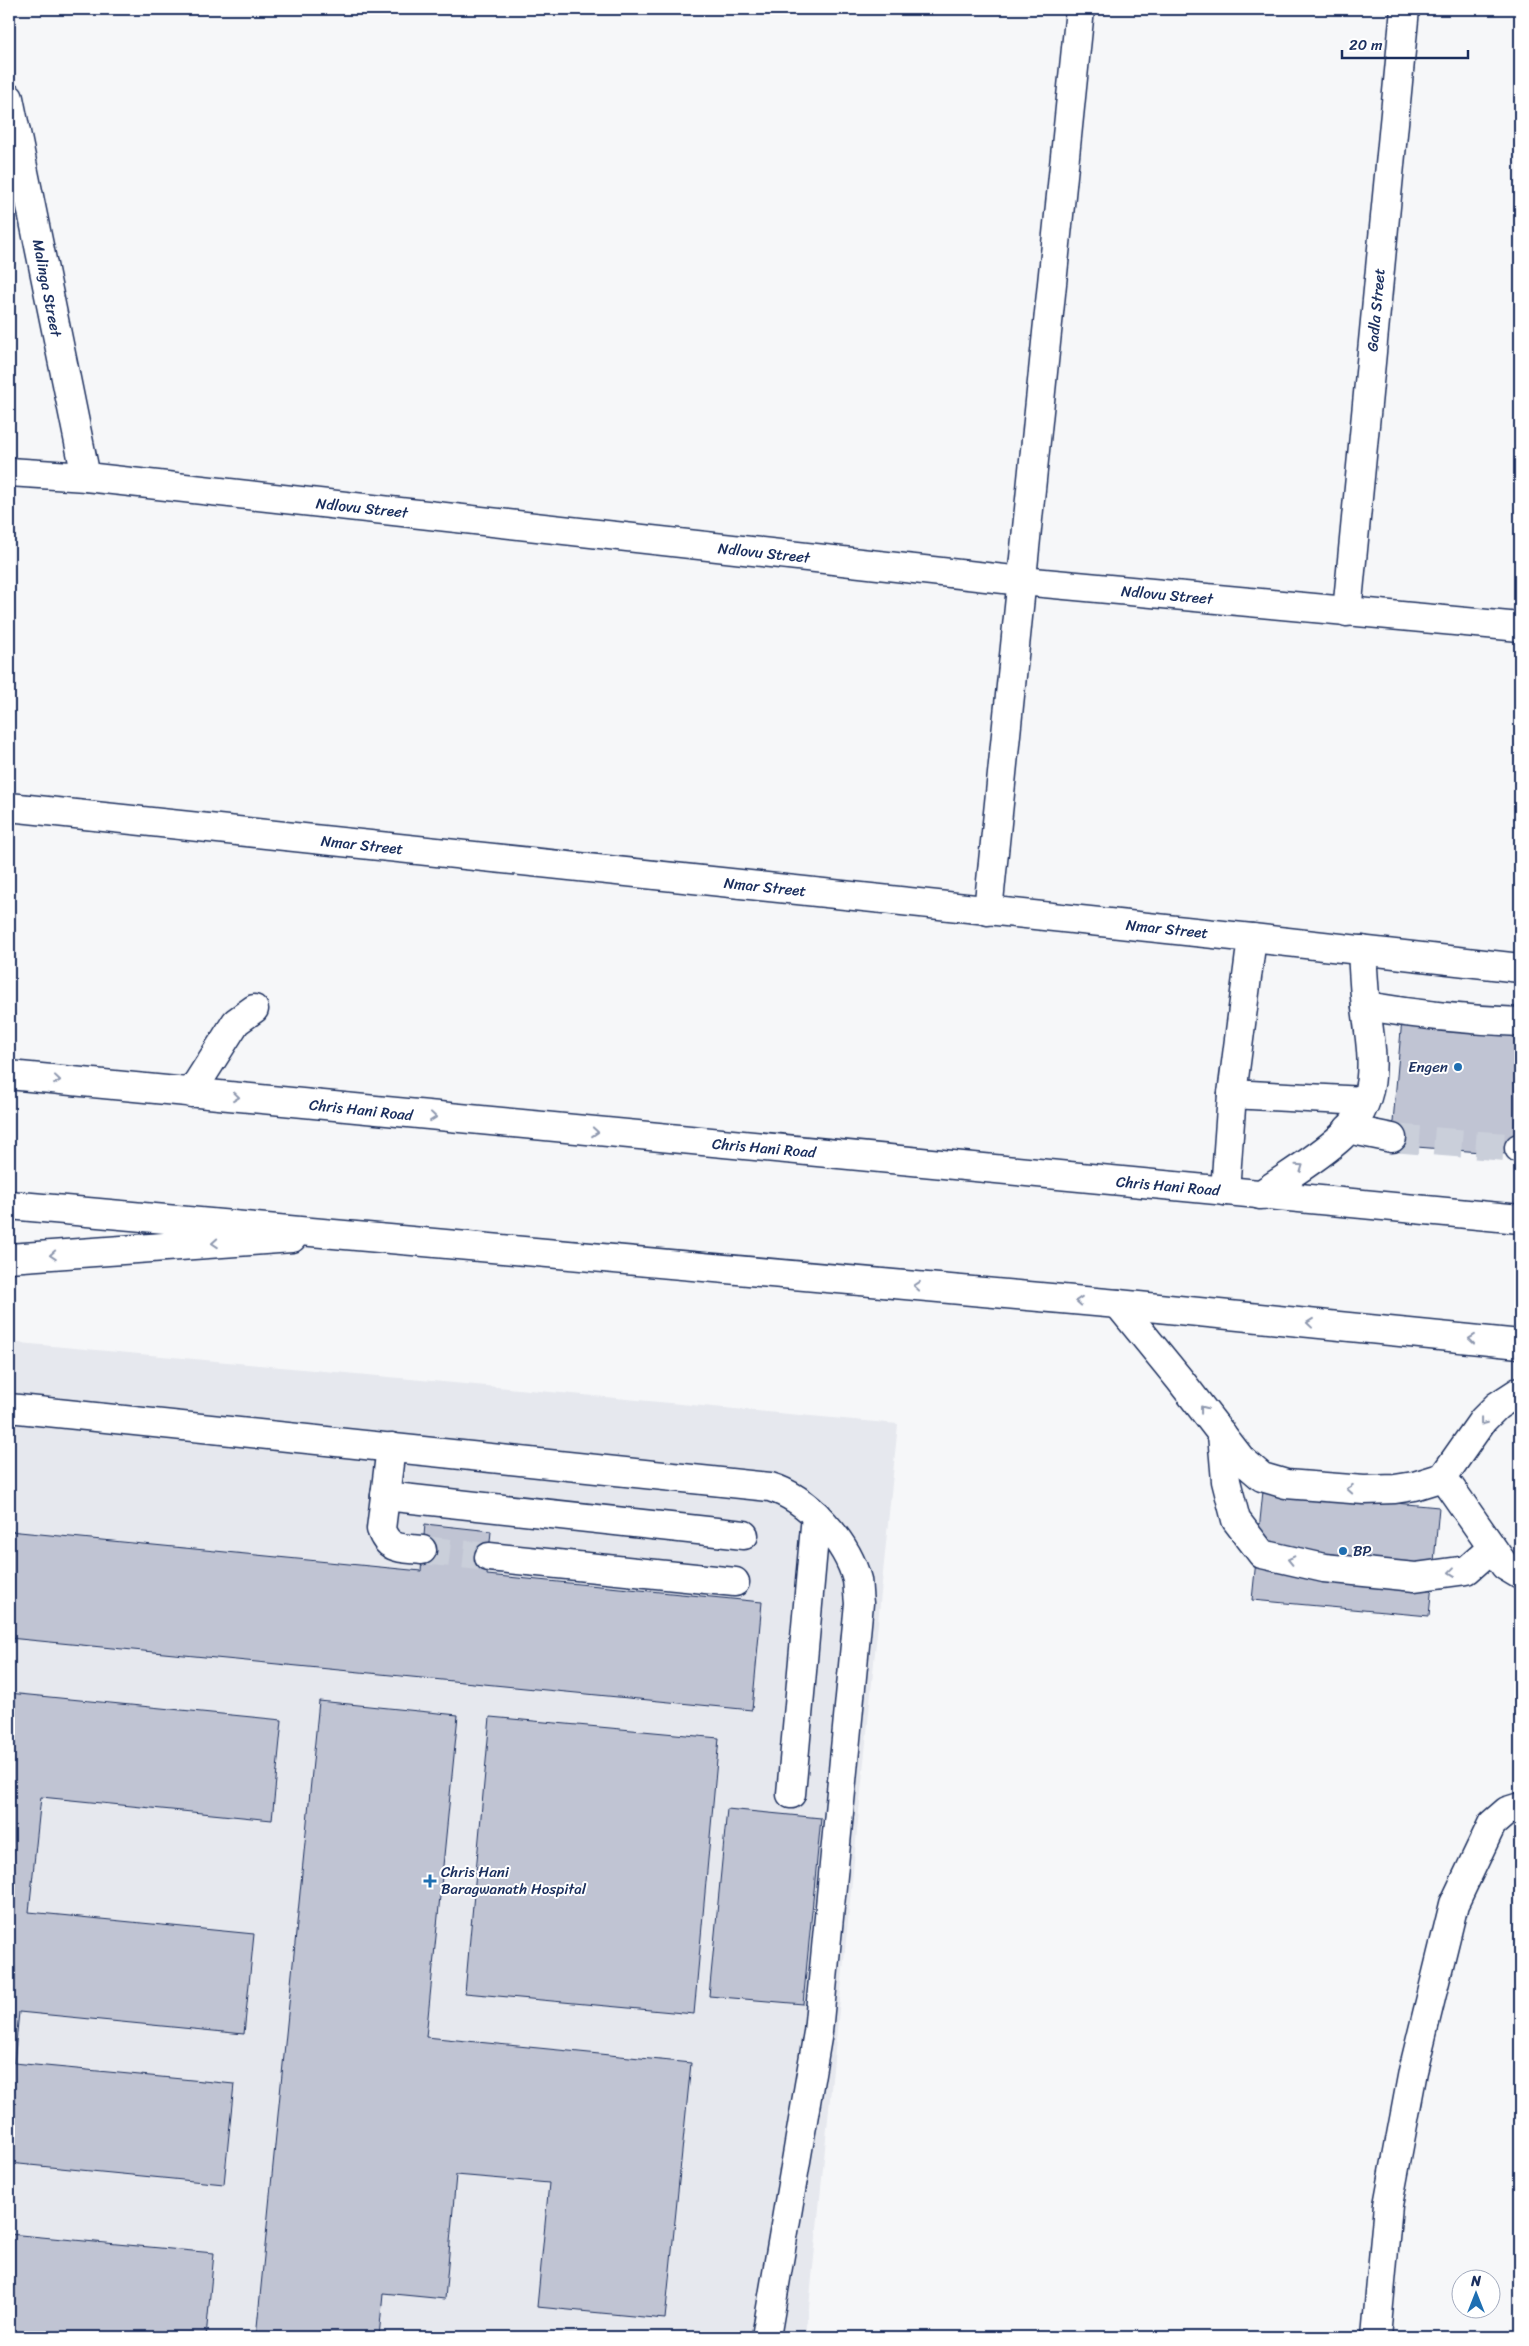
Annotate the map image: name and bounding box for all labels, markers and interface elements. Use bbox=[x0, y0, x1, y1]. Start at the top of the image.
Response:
scale bar bbox=[1342, 28, 1468, 60]
text: 20 m bbox=[1349, 32, 1383, 58]
street label: Malinga Street bbox=[25, 237, 69, 340]
street label: Gadla Street bbox=[1359, 267, 1393, 353]
street label: Ndlovu Street bbox=[315, 490, 410, 526]
street label: Ndlovu Street bbox=[717, 535, 812, 571]
street label: Ndlovu Street bbox=[1120, 578, 1215, 612]
street label: Nmar Street bbox=[320, 828, 405, 862]
street label: Nmar Street bbox=[723, 870, 808, 904]
street label: Nmar Street bbox=[1125, 912, 1210, 946]
place label: Engen bbox=[1408, 1054, 1448, 1080]
marker: Engen bbox=[1452, 1061, 1464, 1073]
one-way arrow bbox=[54, 1074, 62, 1085]
one-way arrow bbox=[233, 1092, 241, 1103]
street label: Chris Hani Road bbox=[308, 1092, 415, 1128]
one-way arrow bbox=[429, 1111, 437, 1122]
one-way arrow bbox=[591, 1126, 599, 1137]
street label: Chris Hani Road bbox=[711, 1131, 818, 1166]
one-way arrow bbox=[1294, 1164, 1304, 1173]
street label: Chris Hani Road bbox=[1115, 1169, 1222, 1204]
one-way arrow bbox=[210, 1238, 218, 1249]
one-way arrow bbox=[48, 1249, 56, 1260]
one-way arrow bbox=[912, 1281, 920, 1292]
one-way arrow bbox=[1074, 1296, 1082, 1307]
one-way arrow bbox=[1306, 1318, 1314, 1329]
one-way arrow bbox=[1467, 1334, 1475, 1345]
one-way arrow bbox=[1201, 1406, 1209, 1415]
one-way arrow bbox=[1480, 1416, 1488, 1425]
one-way arrow bbox=[1346, 1484, 1354, 1495]
place label: BP bbox=[1353, 1538, 1371, 1564]
marker: BP bbox=[1337, 1545, 1349, 1557]
one-way arrow bbox=[1287, 1555, 1296, 1566]
one-way arrow bbox=[1448, 1566, 1456, 1577]
place label: Chris Hani Baragwanath Hospital bbox=[441, 1859, 587, 1902]
marker: Chris Hani Baragwanath Hospital bbox=[423, 1874, 437, 1888]
north arrow bbox=[1452, 2268, 1502, 2318]
text: N bbox=[1470, 2269, 1481, 2294]

